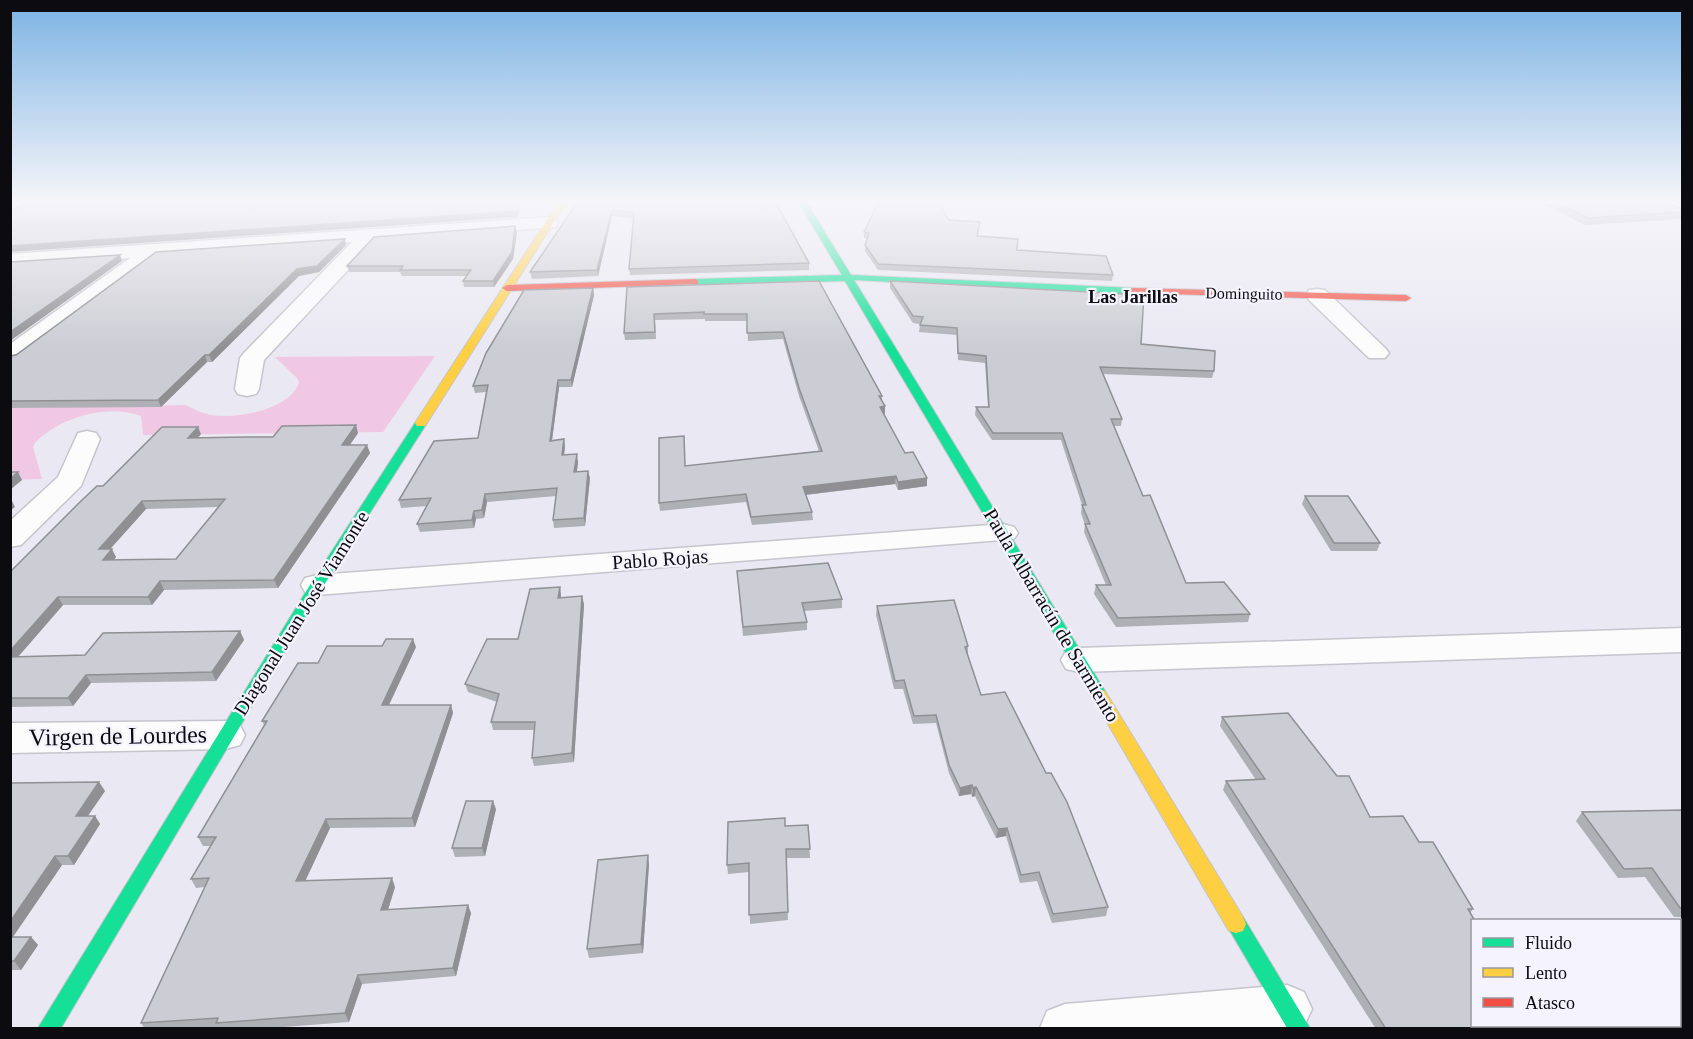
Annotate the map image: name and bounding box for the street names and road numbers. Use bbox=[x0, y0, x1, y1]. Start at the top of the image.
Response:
street label: Dominguito bbox=[1205, 284, 1283, 304]
street label: Paula Albarracín de Sarmiento bbox=[979, 504, 1125, 726]
street label: Diagonal Juan José Viamonte bbox=[229, 507, 374, 720]
street label: Pablo Rojas bbox=[611, 545, 709, 574]
street label: Virgen de Lourdes bbox=[29, 721, 207, 751]

